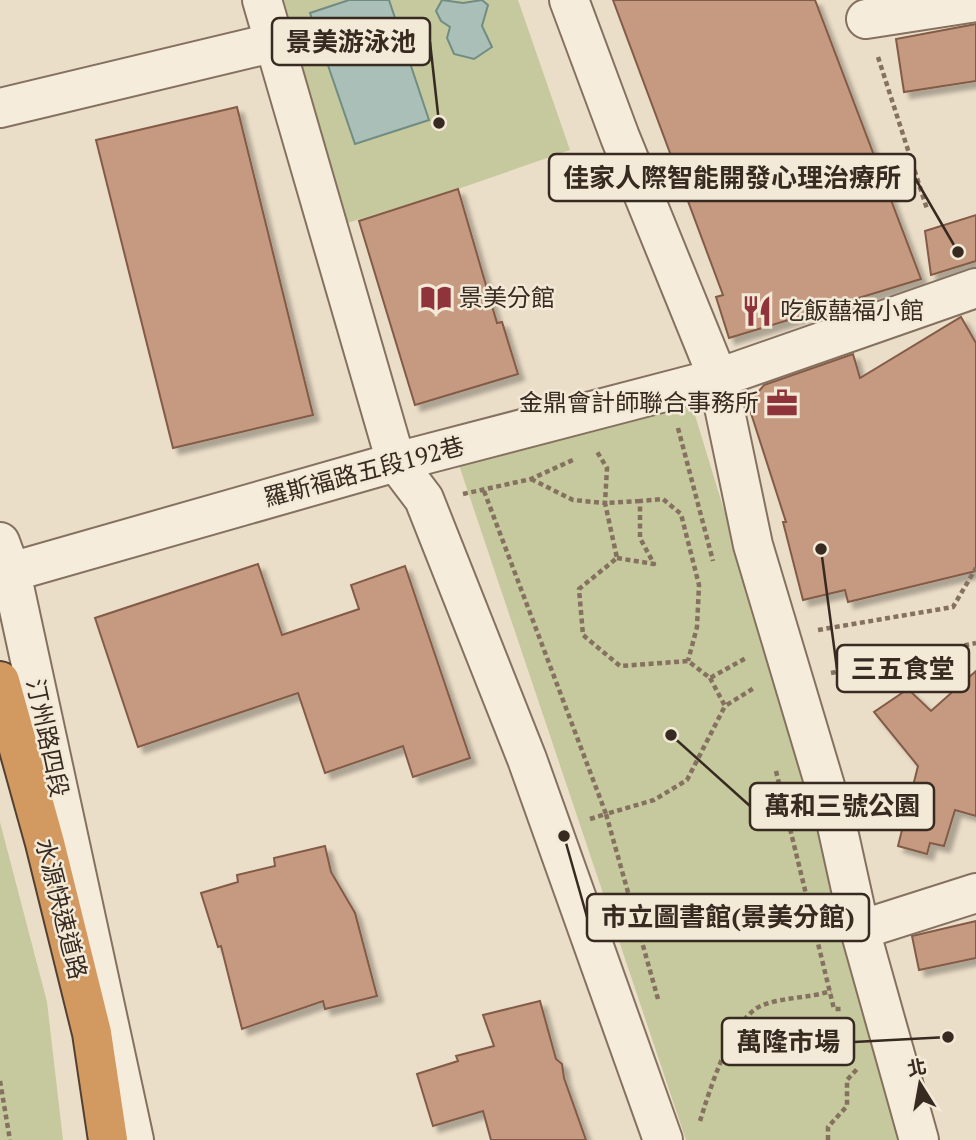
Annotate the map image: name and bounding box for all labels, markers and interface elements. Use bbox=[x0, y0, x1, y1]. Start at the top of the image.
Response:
callout: 景美游泳池 bbox=[272, 18, 430, 65]
text: 景美游泳池 bbox=[286, 24, 416, 58]
callout: 佳家人際智能開發心理治療所 bbox=[549, 154, 915, 201]
text: 佳家人際智能開發心理治療所 bbox=[563, 160, 901, 194]
library icon: 景美分館 bbox=[419, 281, 453, 315]
place label: 景美分館 bbox=[459, 281, 555, 313]
restaurant icon: 吃飯囍福小館 bbox=[740, 294, 774, 328]
place label: 吃飯囍福小館 bbox=[780, 294, 924, 326]
place label: 金鼎會計師聯合事務所 bbox=[519, 386, 759, 418]
office icon: 金鼎會計師聯合事務所 bbox=[765, 386, 799, 420]
street label: 羅斯福路五段192巷 bbox=[260, 429, 468, 513]
callout: 三五食堂 bbox=[837, 645, 969, 692]
text: 三五食堂 bbox=[851, 651, 955, 685]
street label: 汀州路四段 bbox=[20, 676, 76, 800]
callout: 萬和三號公園 bbox=[750, 783, 934, 830]
text: 萬和三號公園 bbox=[764, 788, 920, 822]
street label: 水源快速道路 bbox=[29, 835, 95, 982]
callout: 市立圖書館(景美分館) bbox=[587, 894, 869, 941]
text: 市立圖書館(景美分館) bbox=[601, 899, 855, 933]
callout: 萬隆市場 bbox=[722, 1018, 854, 1065]
text: 萬隆市場 bbox=[736, 1024, 840, 1058]
north arrow bbox=[885, 1049, 955, 1119]
text: 北 bbox=[905, 1053, 928, 1081]

